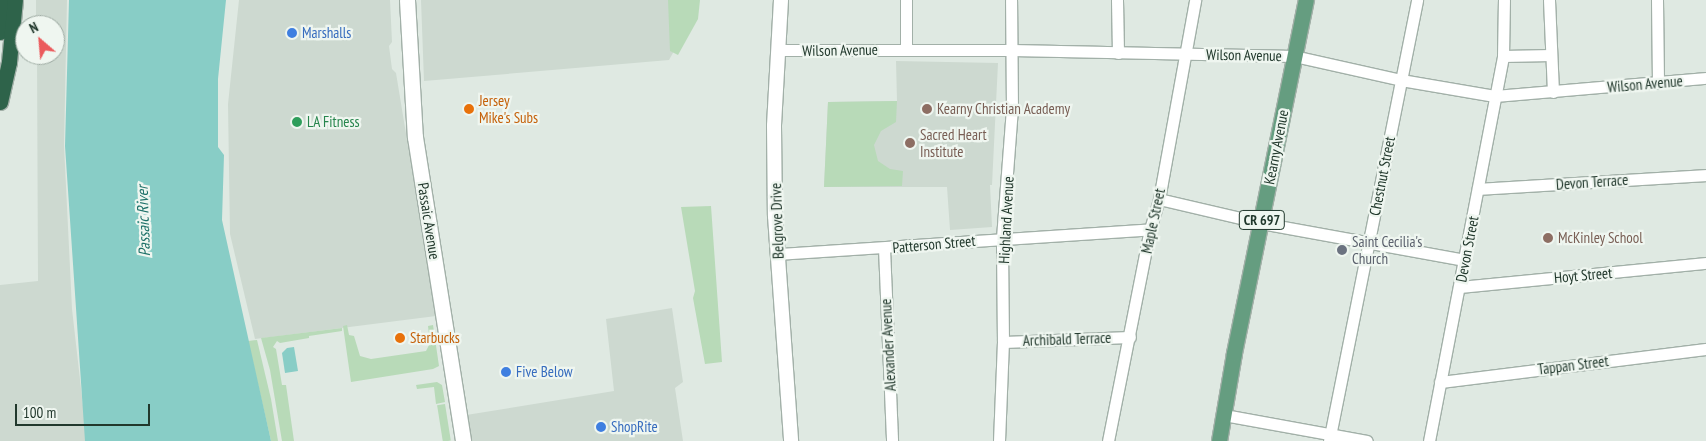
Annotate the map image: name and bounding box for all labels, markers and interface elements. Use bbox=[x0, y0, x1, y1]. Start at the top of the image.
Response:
north arrow bbox=[15, 15, 65, 65]
text: N bbox=[26, 18, 41, 37]
place label: Marshalls bbox=[302, 24, 351, 42]
marker: Marshalls bbox=[286, 27, 298, 39]
street label: Wilson Avenue bbox=[802, 40, 878, 60]
street label: Wilson Avenue bbox=[1206, 45, 1282, 65]
street label: Wilson Avenue bbox=[1606, 72, 1684, 96]
place label: Jersey Mike's Subs bbox=[479, 91, 538, 126]
place label: Kearny Christian Academy bbox=[937, 100, 1071, 118]
marker: Jersey Mike's Subs bbox=[463, 103, 475, 115]
marker: Kearny Christian Academy bbox=[921, 103, 933, 115]
street label: Kearny Avenue bbox=[1260, 108, 1292, 186]
place label: LA Fitness bbox=[307, 113, 360, 131]
marker: LA Fitness bbox=[291, 116, 303, 128]
place label: Sacred Heart Institute bbox=[920, 125, 987, 160]
street label: Chestnut Street bbox=[1366, 135, 1398, 217]
marker: Sacred Heart Institute bbox=[904, 137, 916, 149]
street label: Devon Terrace bbox=[1555, 170, 1629, 194]
street label: Highland Avenue bbox=[995, 176, 1017, 264]
street label: Passaic Avenue bbox=[414, 181, 444, 261]
street label: Belgrove Drive bbox=[767, 183, 787, 259]
water label: Passaic River bbox=[132, 185, 154, 257]
street label: Maple Street bbox=[1137, 187, 1169, 255]
road number: CR 697 bbox=[1238, 208, 1286, 232]
street label: Devon Street bbox=[1452, 214, 1482, 284]
place label: McKinley School bbox=[1558, 229, 1643, 247]
street label: Patterson Street bbox=[892, 231, 976, 257]
place label: Saint Cecilia's Church bbox=[1352, 232, 1422, 267]
marker: McKinley School bbox=[1542, 232, 1554, 244]
marker: Saint Cecilia's Church bbox=[1336, 244, 1348, 256]
street label: Hoyt Street bbox=[1553, 263, 1613, 287]
street label: Alexander Avenue bbox=[877, 298, 899, 392]
street label: Archibald Terrace bbox=[1022, 328, 1112, 350]
place label: Starbucks bbox=[410, 329, 460, 347]
marker: Starbucks bbox=[394, 332, 406, 344]
street label: Tappan Street bbox=[1537, 352, 1609, 378]
place label: Five Below bbox=[516, 363, 573, 381]
marker: Five Below bbox=[500, 366, 512, 378]
scale bar bbox=[18, 394, 152, 426]
text: 100 m bbox=[23, 403, 56, 422]
place label: ShopRite bbox=[611, 418, 658, 436]
marker: ShopRite bbox=[595, 421, 607, 433]

